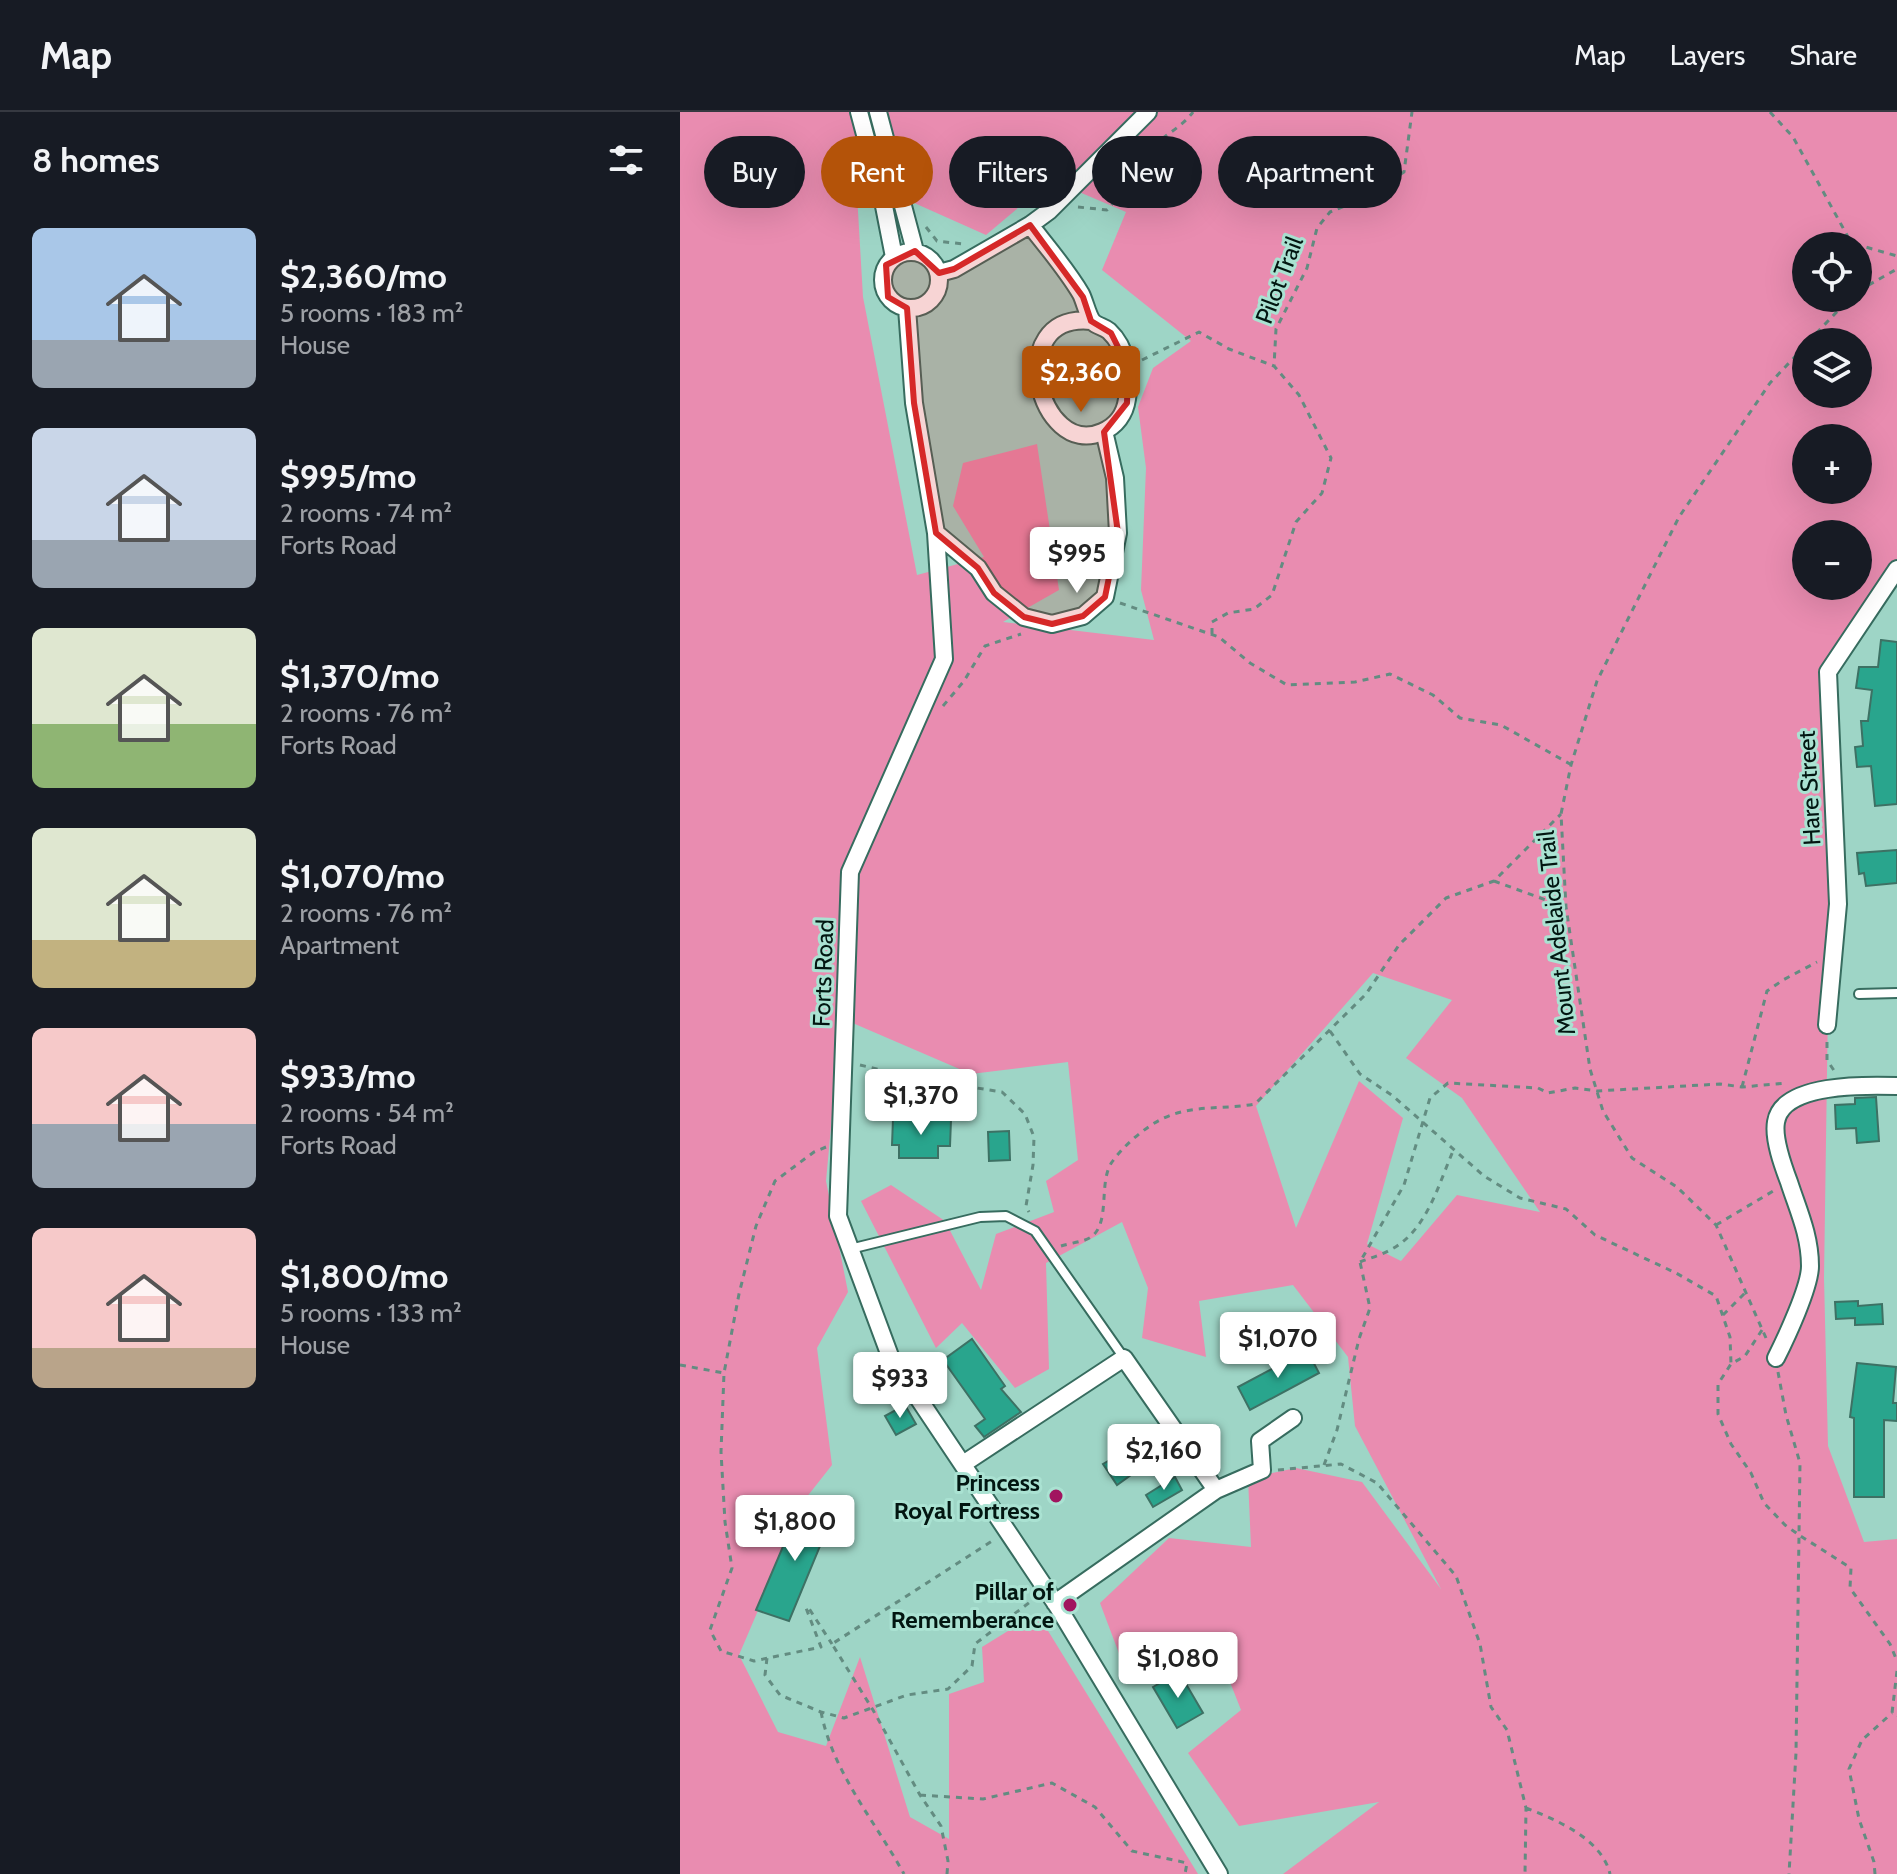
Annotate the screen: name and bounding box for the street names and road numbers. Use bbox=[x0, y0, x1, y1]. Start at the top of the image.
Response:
street label: Pilot Trail bbox=[1249, 232, 1309, 328]
street label: Hare Street bbox=[1792, 730, 1826, 846]
street label: Mount Adelaide Trail bbox=[1531, 829, 1581, 1037]
street label: Forts Road bbox=[807, 919, 839, 1027]

